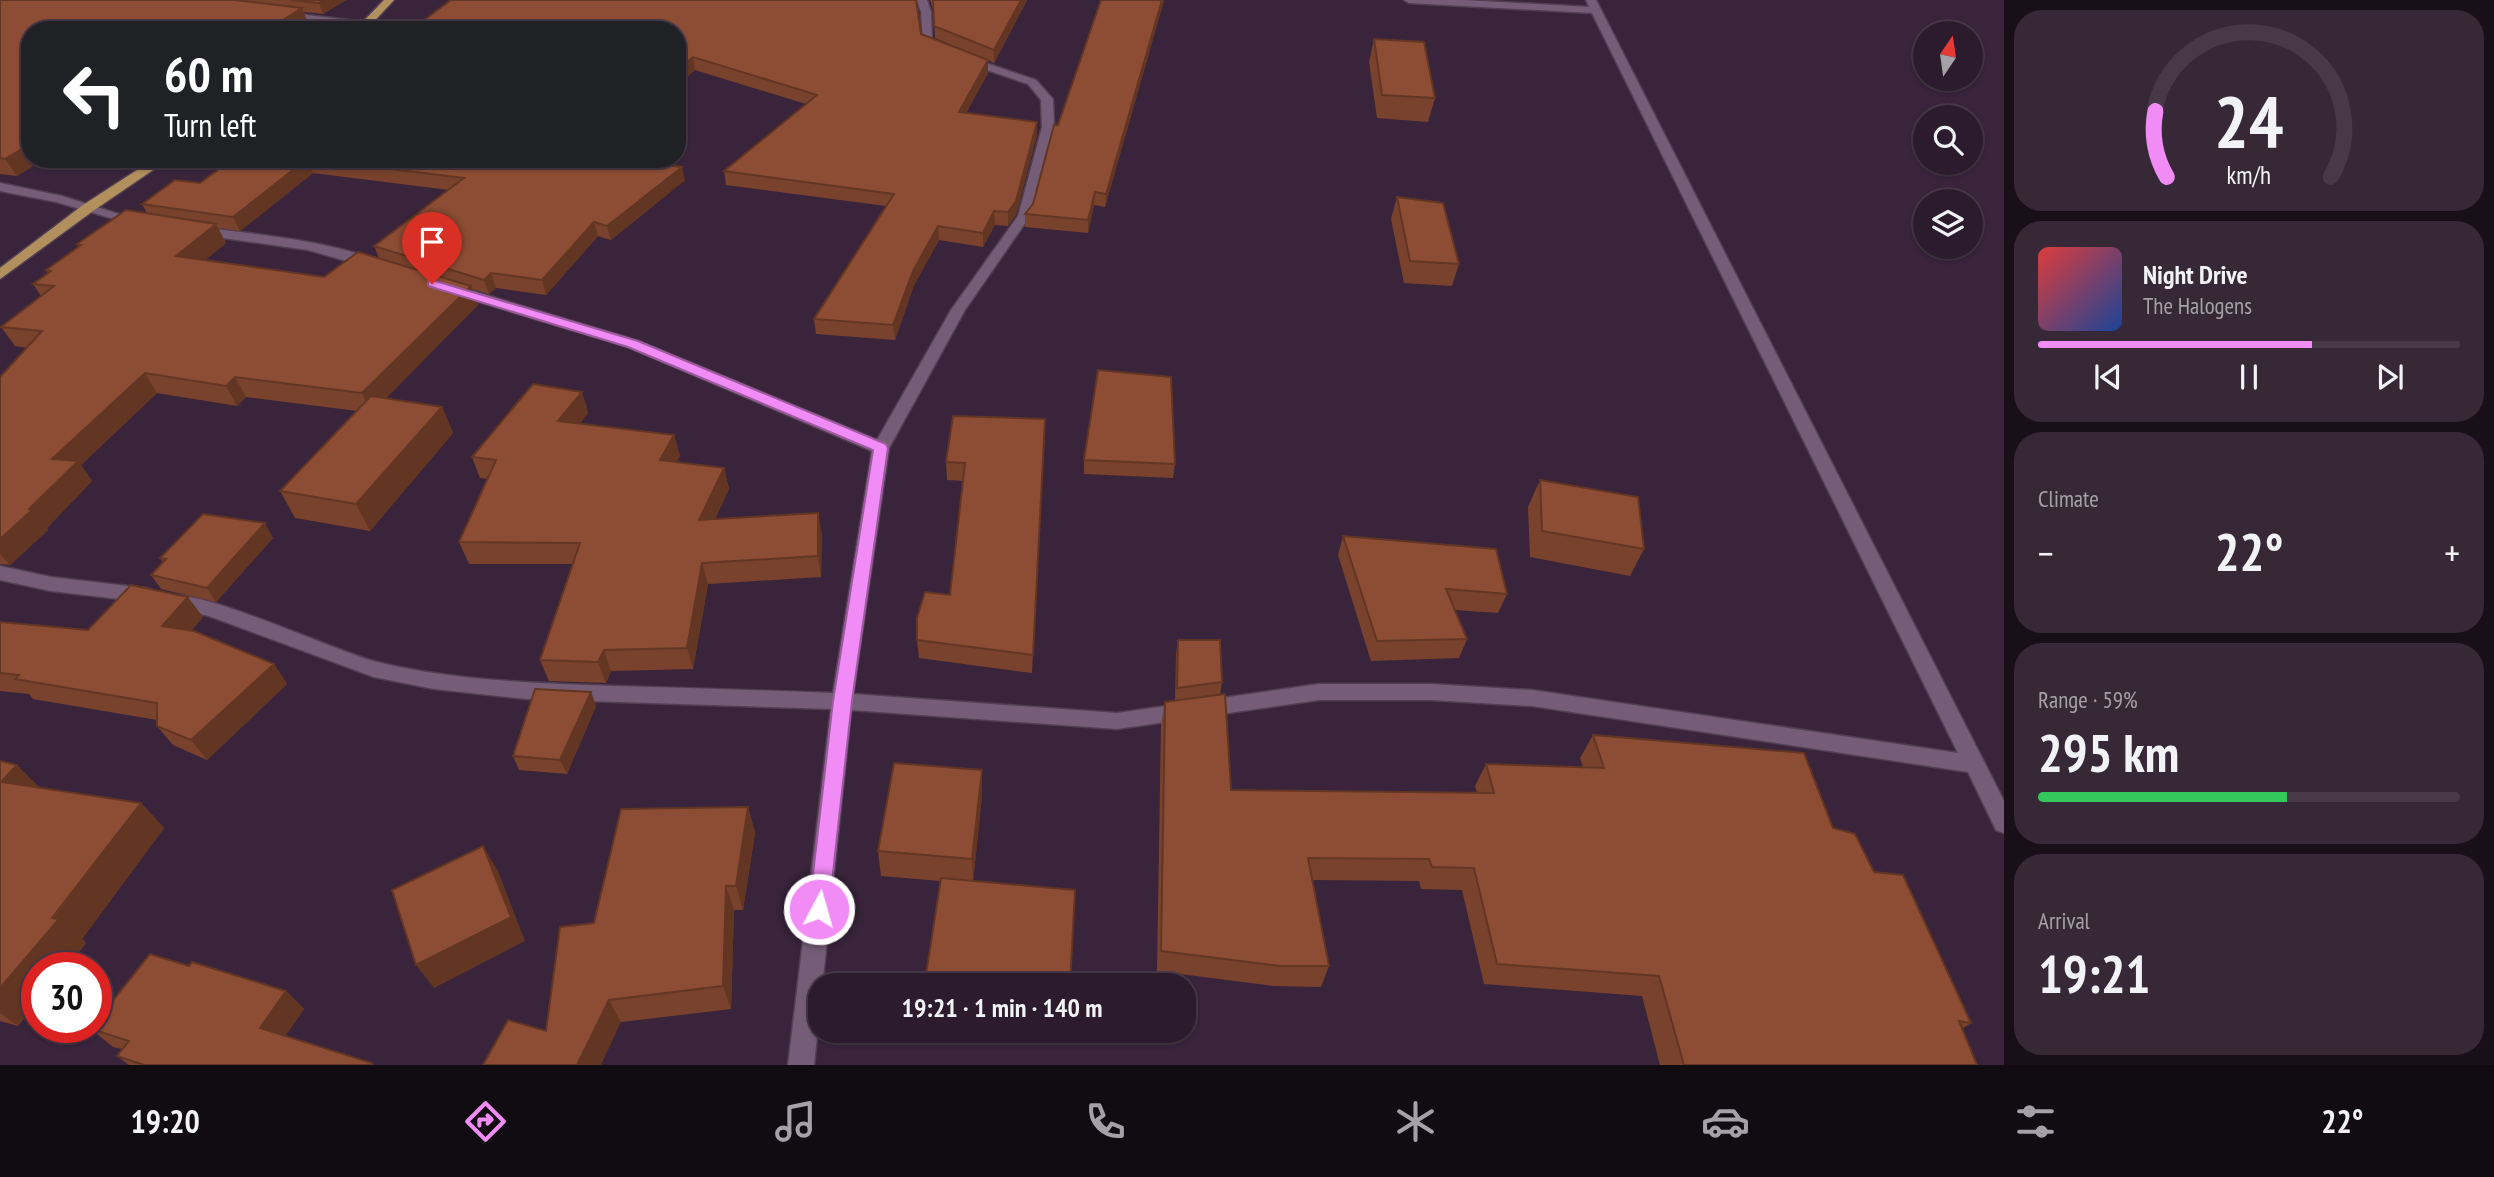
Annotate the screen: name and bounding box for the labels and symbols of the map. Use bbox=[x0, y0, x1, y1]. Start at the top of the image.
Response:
north arrow bbox=[1913, 21, 1983, 91]
pin bbox=[402, 212, 462, 284]
position arrow bbox=[782, 872, 856, 946]
speed limit sign: 30 bbox=[21, 952, 112, 1043]

